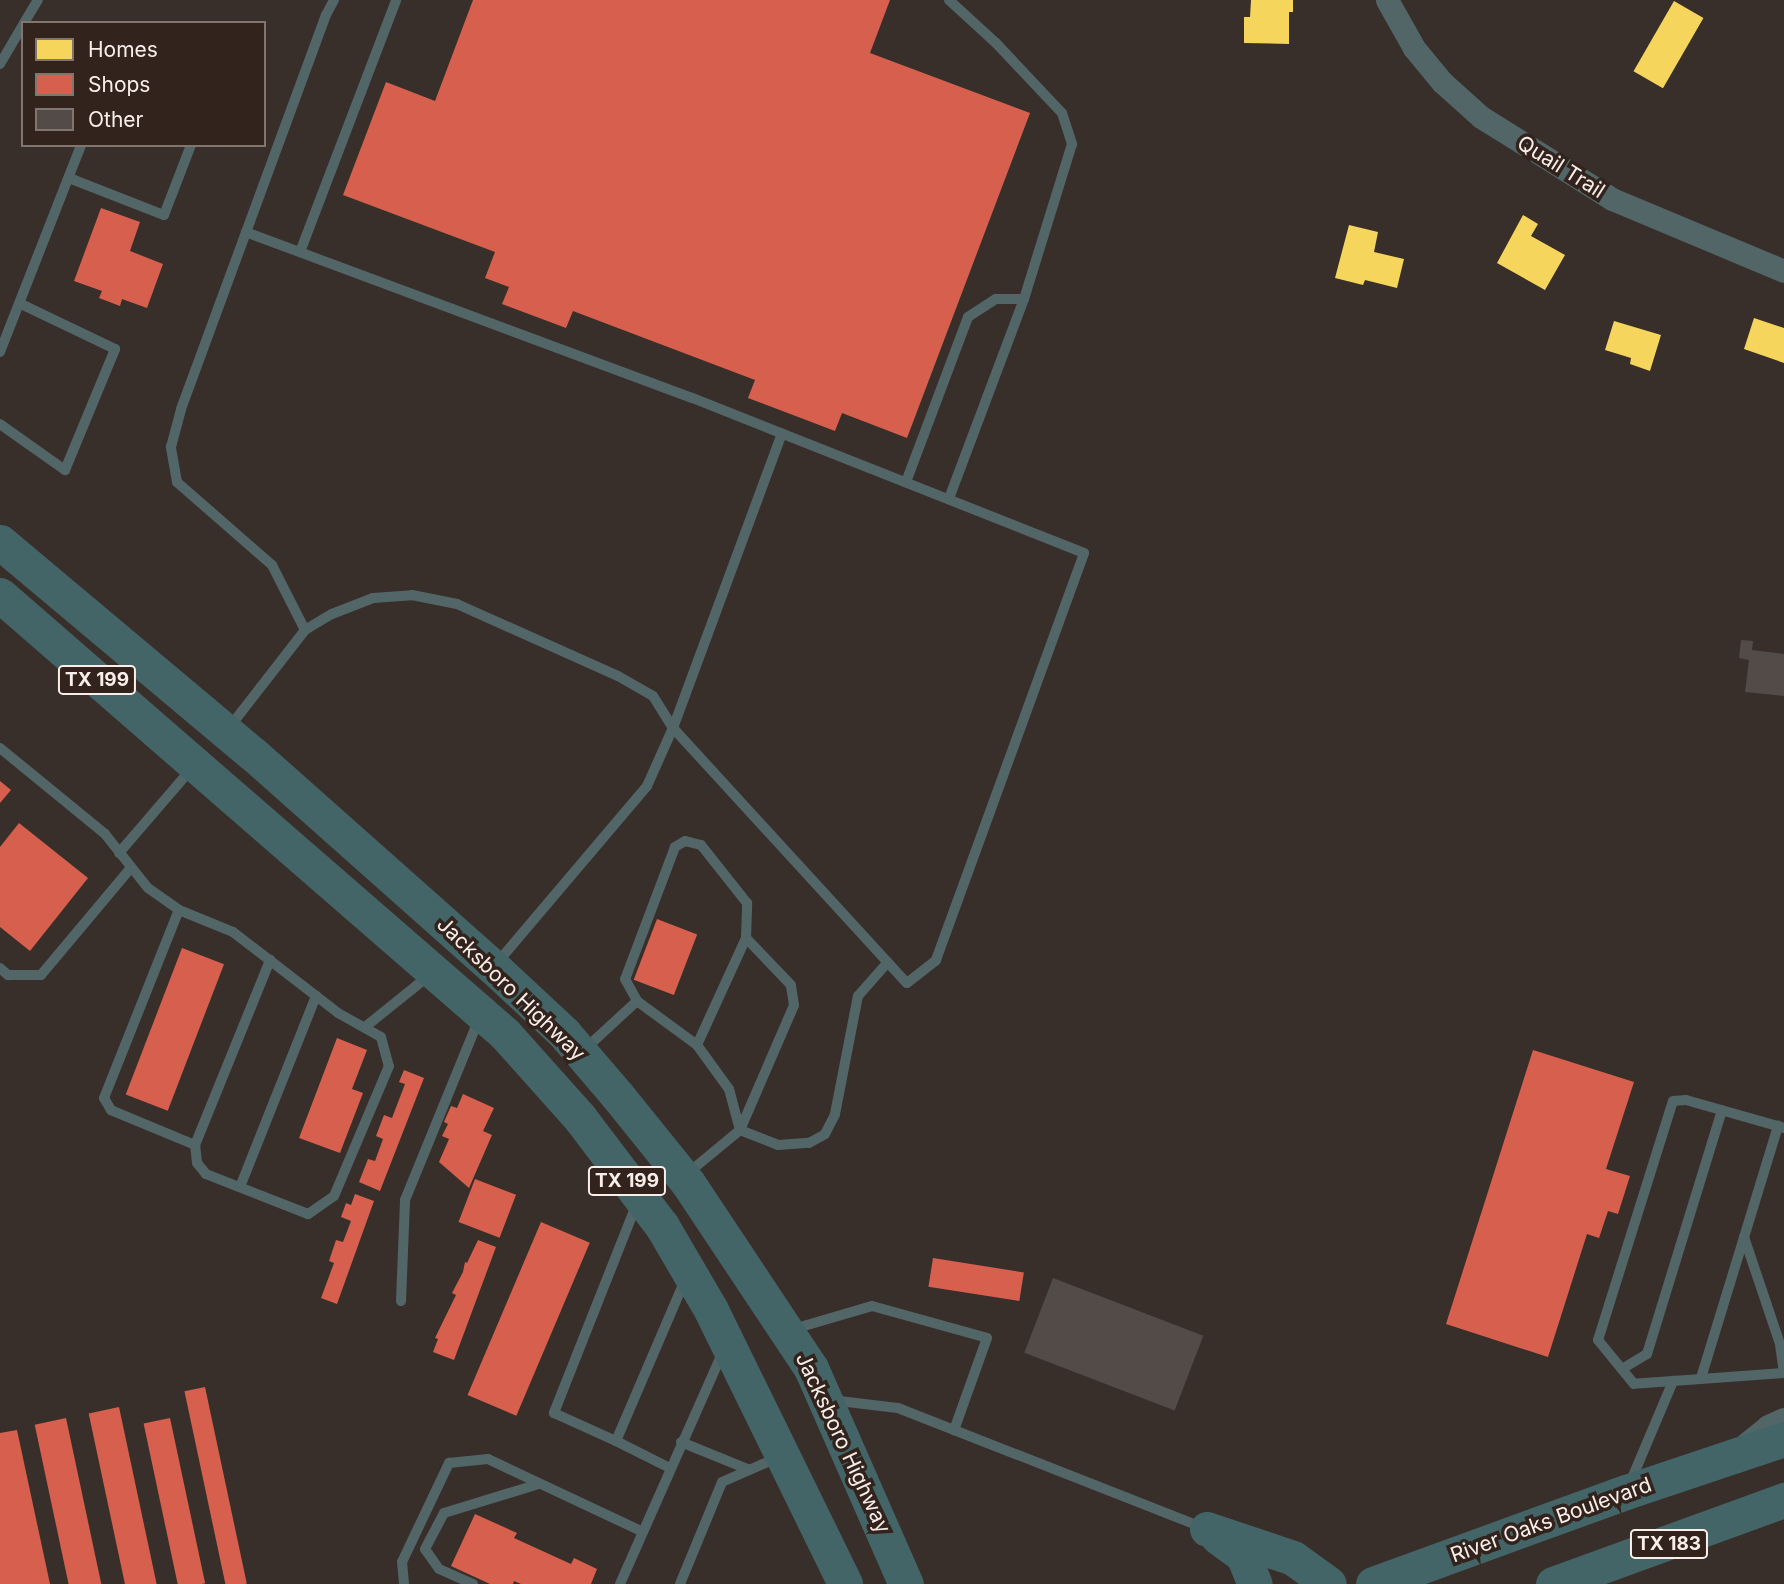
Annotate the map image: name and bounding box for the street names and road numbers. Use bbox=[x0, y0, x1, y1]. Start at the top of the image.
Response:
street label: Quail Trail bbox=[1513, 130, 1609, 204]
road number: TX 199 bbox=[57, 664, 137, 695]
street label: Jacksboro Highway bbox=[432, 912, 590, 1066]
road number: TX 199 bbox=[587, 1166, 667, 1196]
street label: Jacksboro Highway bbox=[790, 1349, 896, 1537]
street label: River Oaks Boulevard bbox=[1447, 1472, 1655, 1568]
road number: TX 183 bbox=[1629, 1528, 1709, 1560]

